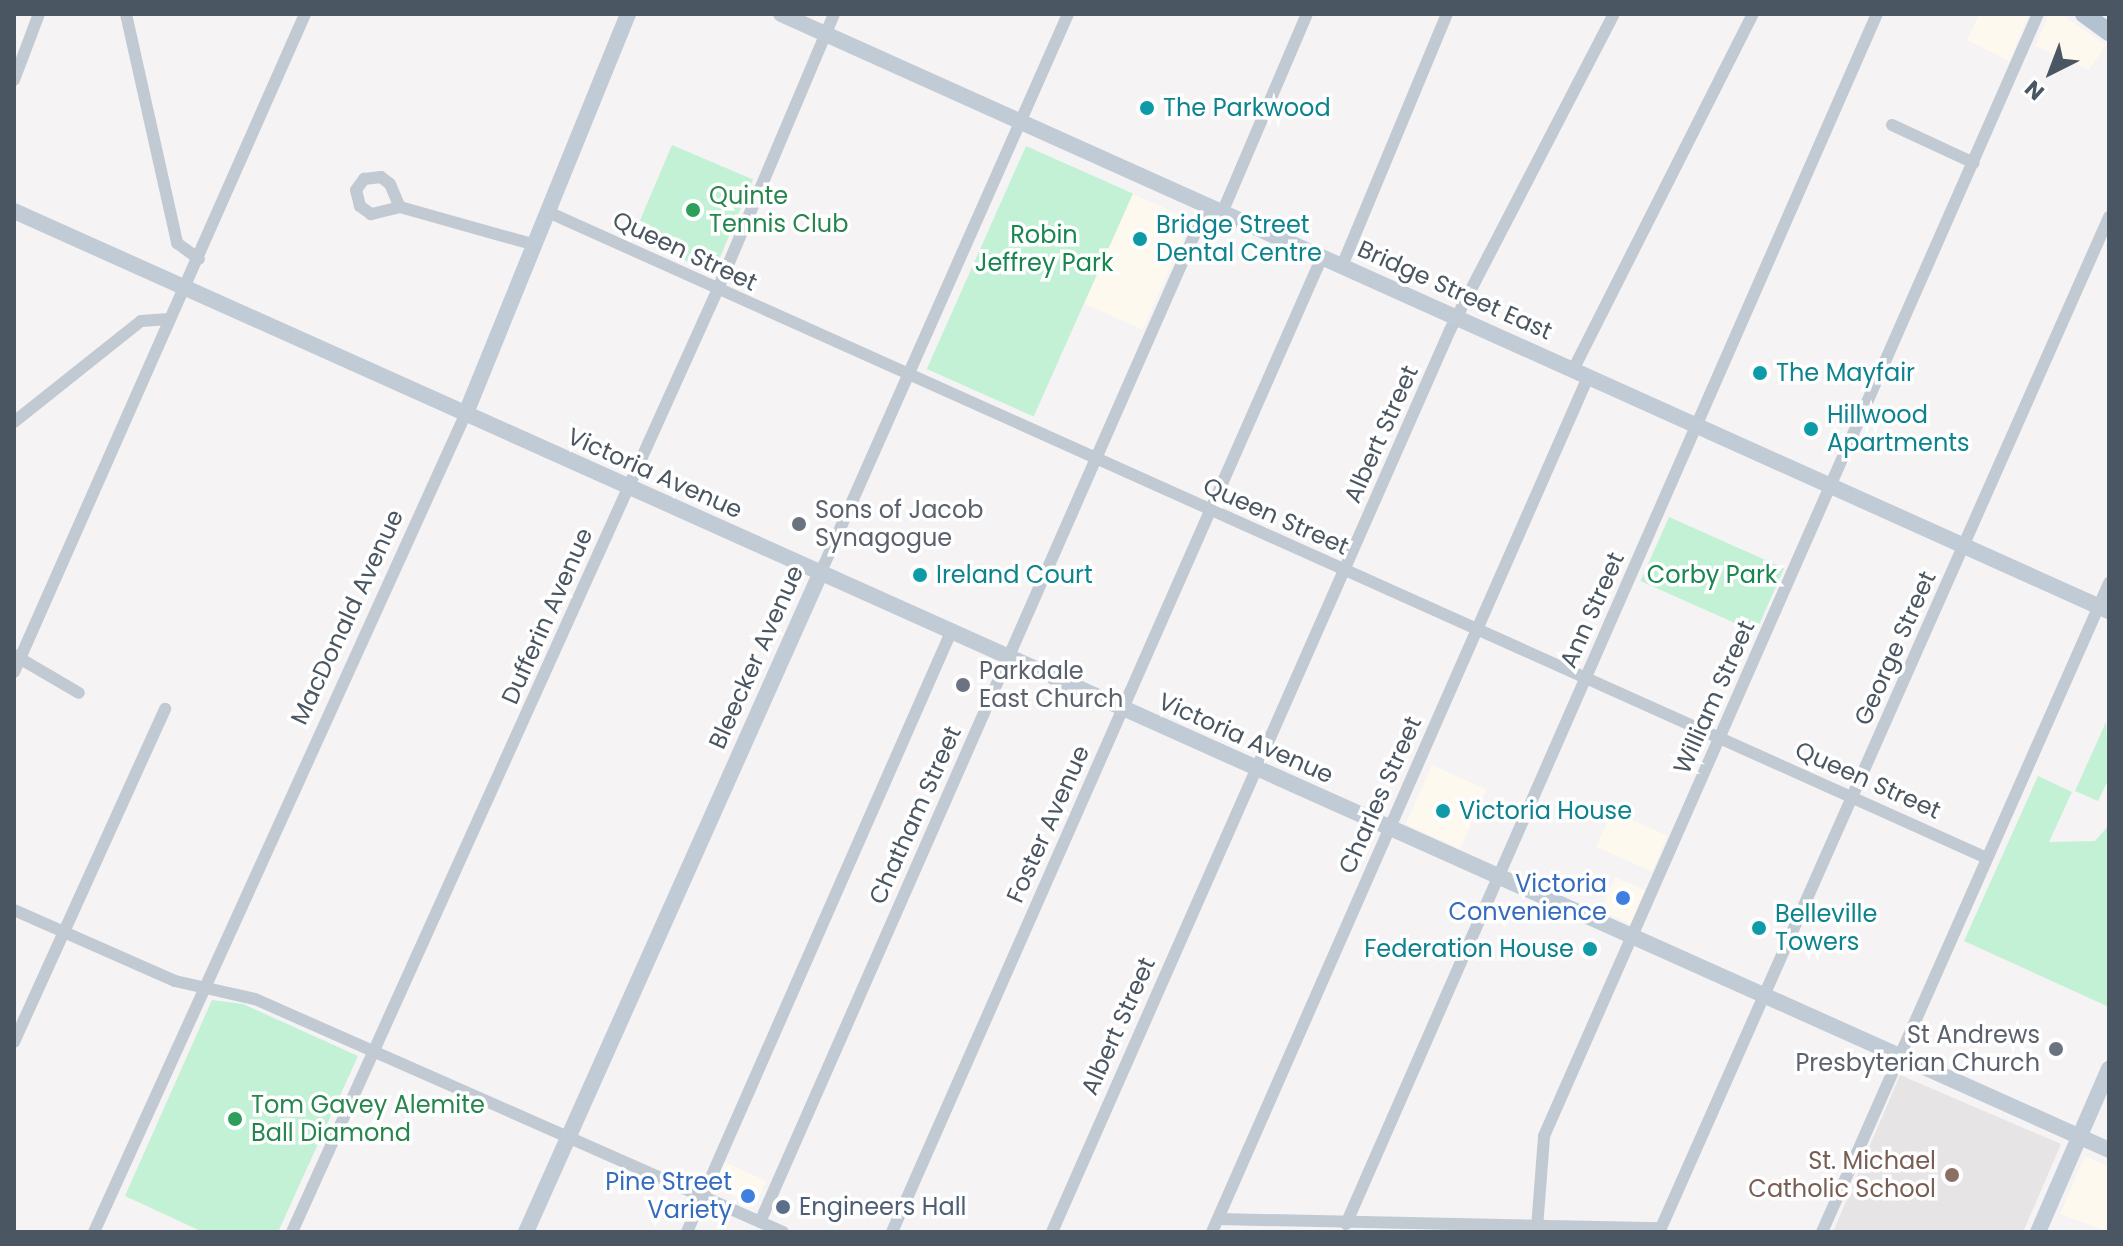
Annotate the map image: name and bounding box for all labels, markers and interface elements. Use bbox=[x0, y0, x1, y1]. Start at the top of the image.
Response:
north arrow bbox=[2011, 32, 2091, 112]
text: N bbox=[2018, 73, 2051, 107]
place label: The Parkwood bbox=[1163, 94, 1331, 122]
marker: The Parkwood bbox=[1138, 99, 1156, 117]
place label: Quinte Tennis Club bbox=[709, 182, 848, 238]
marker: Quinte Tennis Club bbox=[684, 201, 702, 219]
street label: Queen Street bbox=[608, 205, 762, 297]
place label: Bridge Street Dental Centre bbox=[1156, 211, 1322, 267]
park label: Robin Jeffrey Park bbox=[975, 221, 1113, 277]
marker: Bridge Street Dental Centre bbox=[1131, 230, 1149, 248]
street label: Bridge Street East bbox=[1353, 234, 1557, 346]
place label: The Mayfair bbox=[1776, 359, 1915, 387]
street label: Albert Street bbox=[1338, 361, 1424, 507]
marker: The Mayfair bbox=[1751, 364, 1769, 382]
place label: Hillwood Apartments bbox=[1827, 401, 1970, 457]
marker: Hillwood Apartments bbox=[1802, 420, 1820, 438]
street label: Victoria Avenue bbox=[563, 422, 747, 524]
street label: Queen Street bbox=[1199, 471, 1353, 561]
place label: Sons of Jacob Synagogue bbox=[815, 496, 984, 552]
street label: MacDonald Avenue bbox=[284, 505, 410, 729]
marker: Sons of Jacob Synagogue bbox=[790, 515, 808, 533]
street label: Dufferin Avenue bbox=[495, 523, 599, 709]
street label: Ann Street bbox=[1554, 548, 1630, 672]
street label: Bleecker Avenue bbox=[703, 561, 809, 753]
place label: Ireland Court bbox=[936, 561, 1093, 589]
park label: Corby Park bbox=[1647, 561, 1777, 589]
marker: Ireland Court bbox=[911, 566, 929, 584]
street label: George Street bbox=[1848, 566, 1942, 730]
street label: William Street bbox=[1667, 616, 1761, 778]
place label: Parkdale East Church bbox=[979, 657, 1123, 713]
marker: Parkdale East Church bbox=[954, 676, 972, 694]
street label: Victoria Avenue bbox=[1154, 687, 1338, 789]
street label: Charles Street bbox=[1332, 712, 1428, 878]
street label: Chatham Street bbox=[863, 722, 967, 908]
street label: Queen Street bbox=[1791, 735, 1945, 825]
street label: Foster Avenue bbox=[1000, 741, 1096, 907]
place label: Victoria House bbox=[1459, 797, 1632, 825]
marker: Victoria House bbox=[1434, 802, 1452, 820]
place label: Victoria Convenience bbox=[1448, 870, 1607, 926]
marker: Victoria Convenience bbox=[1614, 889, 1632, 907]
place label: Belleville Towers bbox=[1775, 900, 1877, 956]
marker: Belleville Towers bbox=[1750, 919, 1768, 937]
place label: Federation House bbox=[1364, 935, 1574, 963]
marker: Federation House bbox=[1581, 940, 1599, 958]
street label: Albert Street bbox=[1075, 953, 1161, 1099]
place label: St Andrews Presbyterian Church bbox=[1795, 1021, 2040, 1077]
marker: St Andrews Presbyterian Church bbox=[2047, 1040, 2065, 1058]
place label: Tom Gavey Alemite Ball Diamond bbox=[251, 1091, 485, 1147]
marker: Tom Gavey Alemite Ball Diamond bbox=[226, 1110, 244, 1128]
place label: St. Michael Catholic School bbox=[1748, 1147, 1936, 1203]
marker: St. Michael Catholic School bbox=[1943, 1166, 1961, 1184]
place label: Pine Street Variety bbox=[605, 1168, 732, 1224]
marker: Pine Street Variety bbox=[739, 1187, 757, 1205]
place label: Engineers Hall bbox=[799, 1193, 966, 1221]
marker: Engineers Hall bbox=[774, 1198, 792, 1216]

